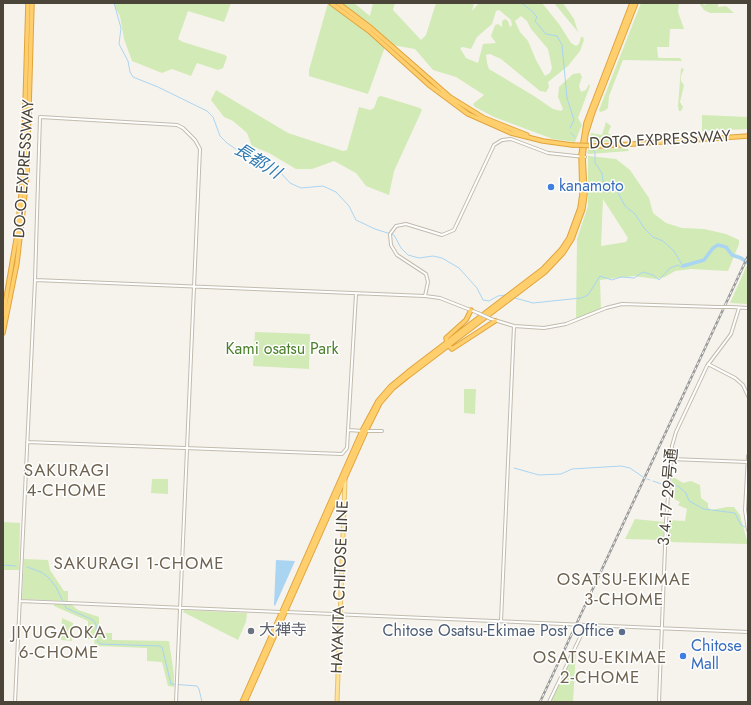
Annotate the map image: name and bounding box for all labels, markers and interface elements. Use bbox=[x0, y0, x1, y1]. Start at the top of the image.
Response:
street label: DO-O EXPRESSWAY bbox=[11, 99, 39, 239]
street label: DOTO EXPRESSWAY bbox=[589, 128, 731, 154]
water label: 長都川 bbox=[230, 140, 284, 184]
place label: kanamoto bbox=[559, 177, 624, 197]
marker: kanamoto bbox=[546, 182, 556, 192]
park label: Kami osatsu Park bbox=[225, 340, 339, 360]
street label: 3.4.17 29号通 bbox=[655, 447, 683, 547]
district label: SAKURAGI 4-CHOME bbox=[24, 462, 110, 502]
street label: HAYAKITA CHITOSE LINE bbox=[328, 500, 354, 674]
district label: SAKURAGI 1-CHOME bbox=[53, 555, 225, 575]
district label: OSATSU-EKIMAE 3-CHOME bbox=[557, 571, 691, 611]
place label: 大禅寺 bbox=[259, 621, 307, 641]
place label: Chitose Osatsu-Ekimae Post Office bbox=[382, 622, 614, 642]
district label: JIYUGAOKA 6-CHOME bbox=[11, 624, 107, 664]
marker: 大禅寺 bbox=[246, 626, 256, 636]
marker: Chitose Osatsu-Ekimae Post Office bbox=[617, 627, 627, 637]
place label: Chitose Mall bbox=[691, 637, 742, 675]
district label: OSATSU-EKIMAE 2-CHOME bbox=[533, 649, 667, 689]
marker: Chitose Mall bbox=[678, 651, 688, 661]

